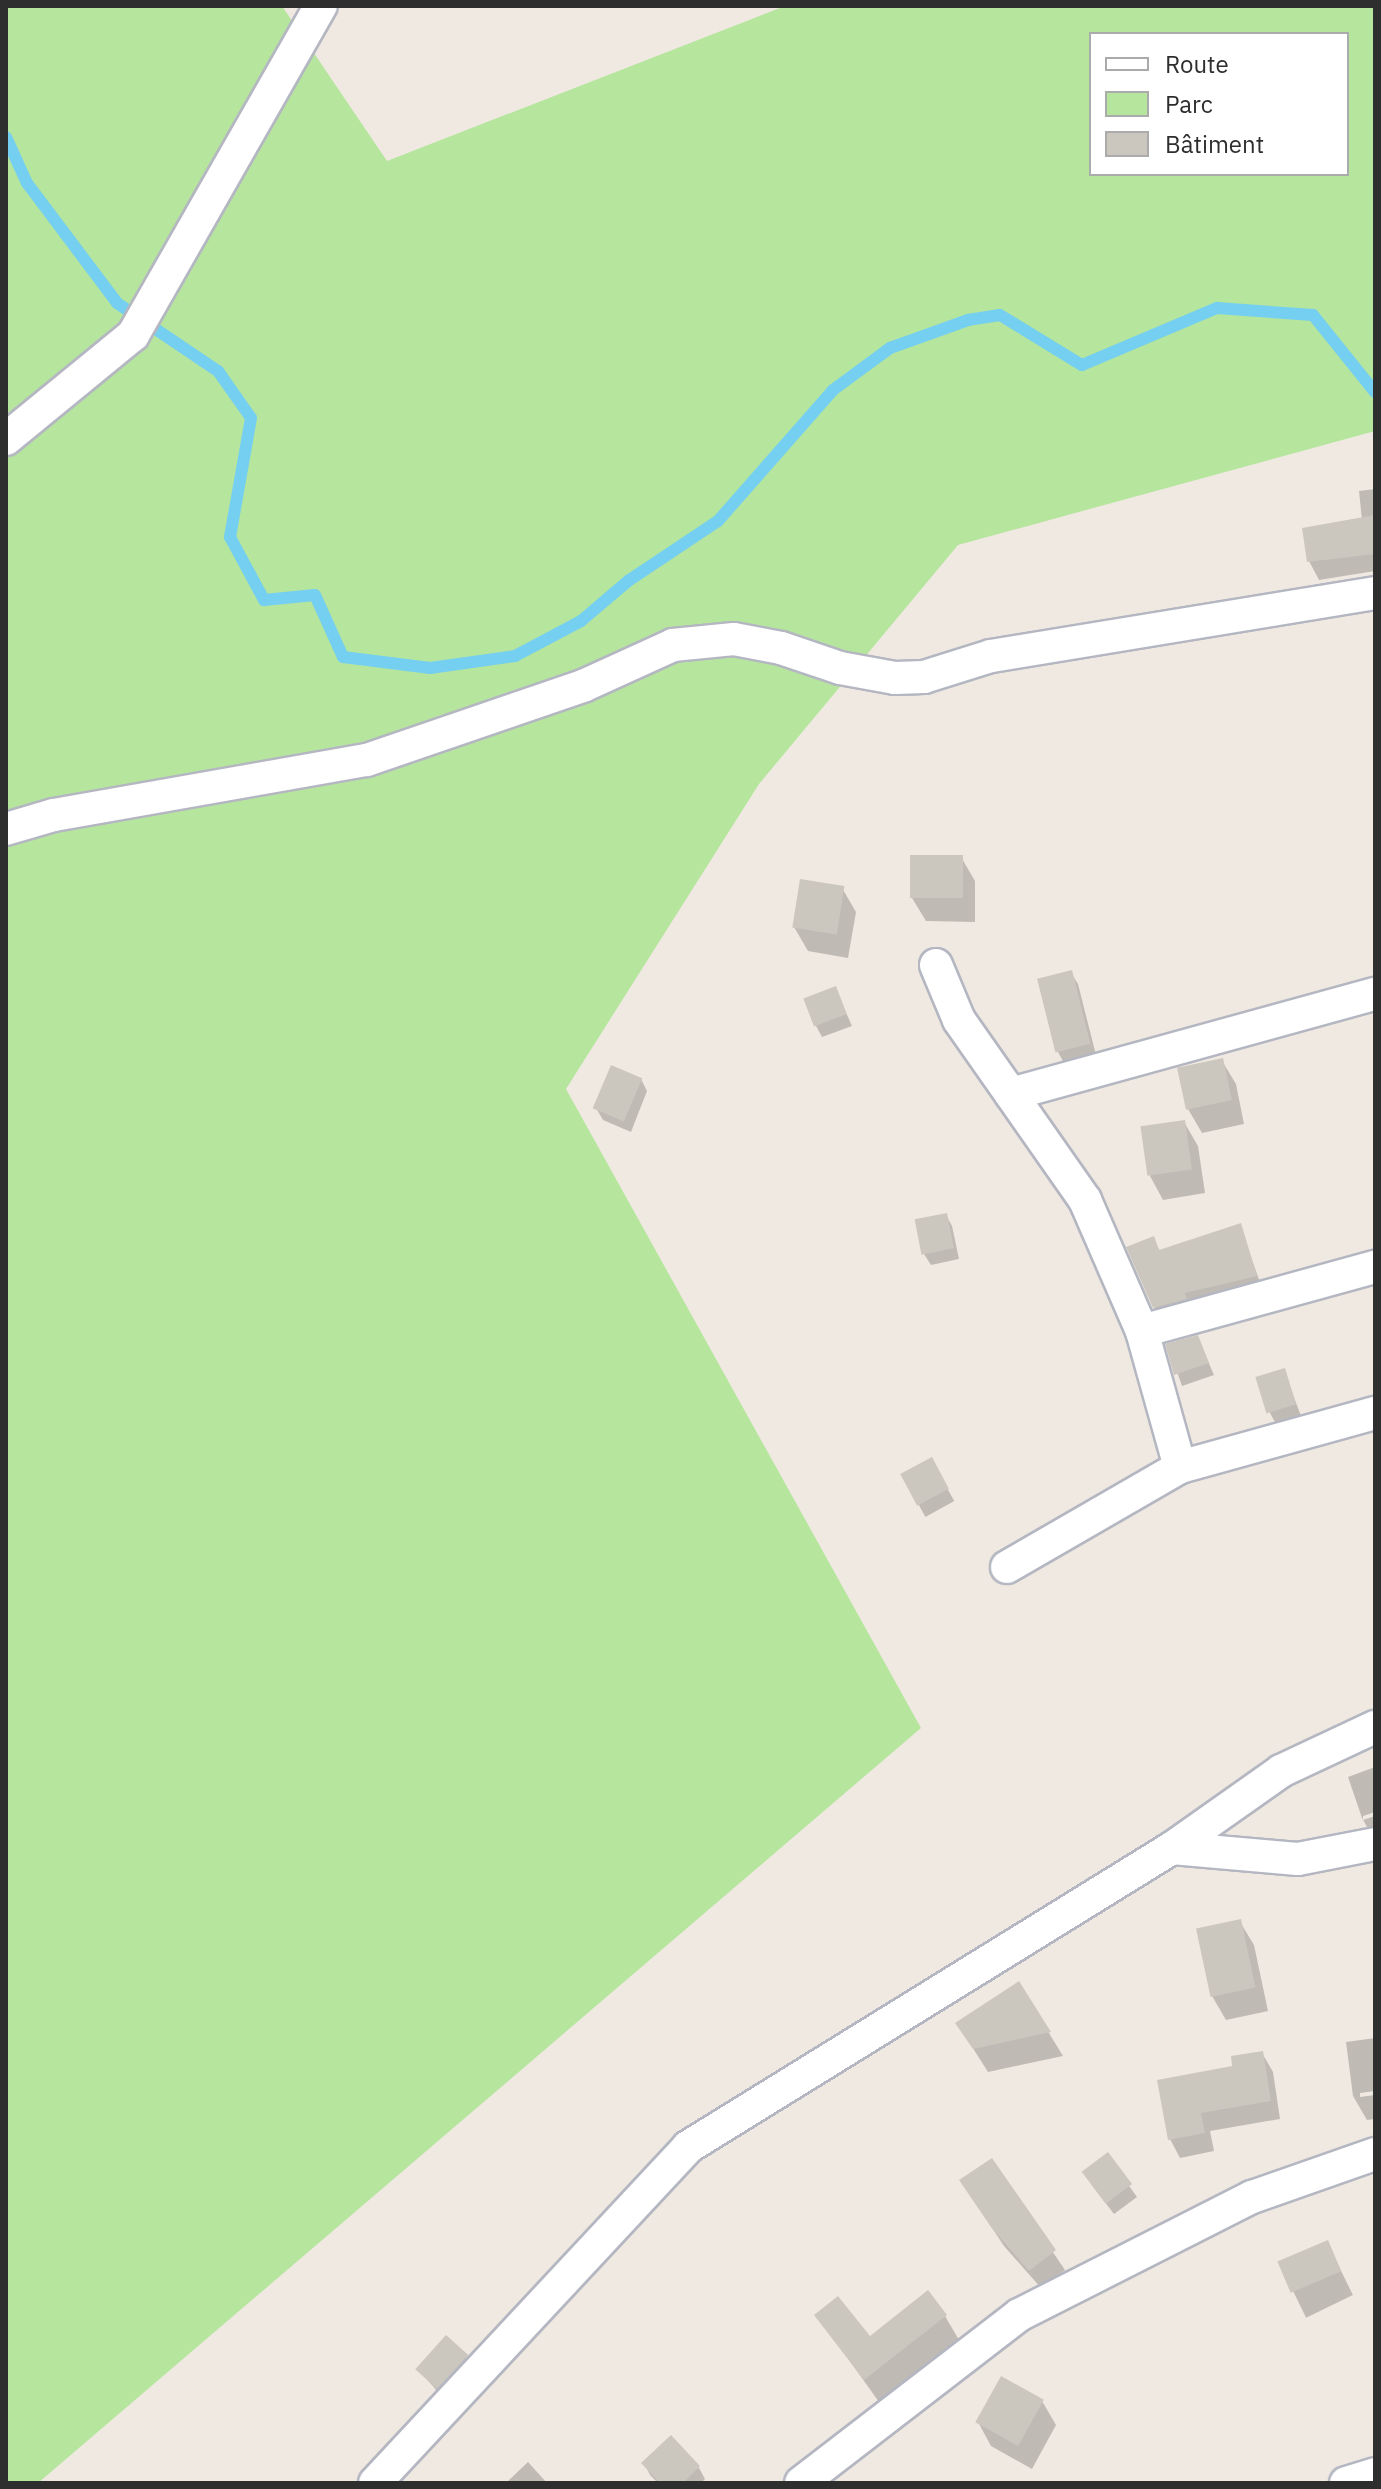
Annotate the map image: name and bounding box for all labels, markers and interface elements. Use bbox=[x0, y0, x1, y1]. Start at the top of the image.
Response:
legend bbox=[1089, 32, 1349, 176]
text: Route bbox=[1165, 48, 1229, 80]
text: Parc bbox=[1165, 88, 1213, 120]
text: Bâtiment bbox=[1165, 128, 1264, 160]

